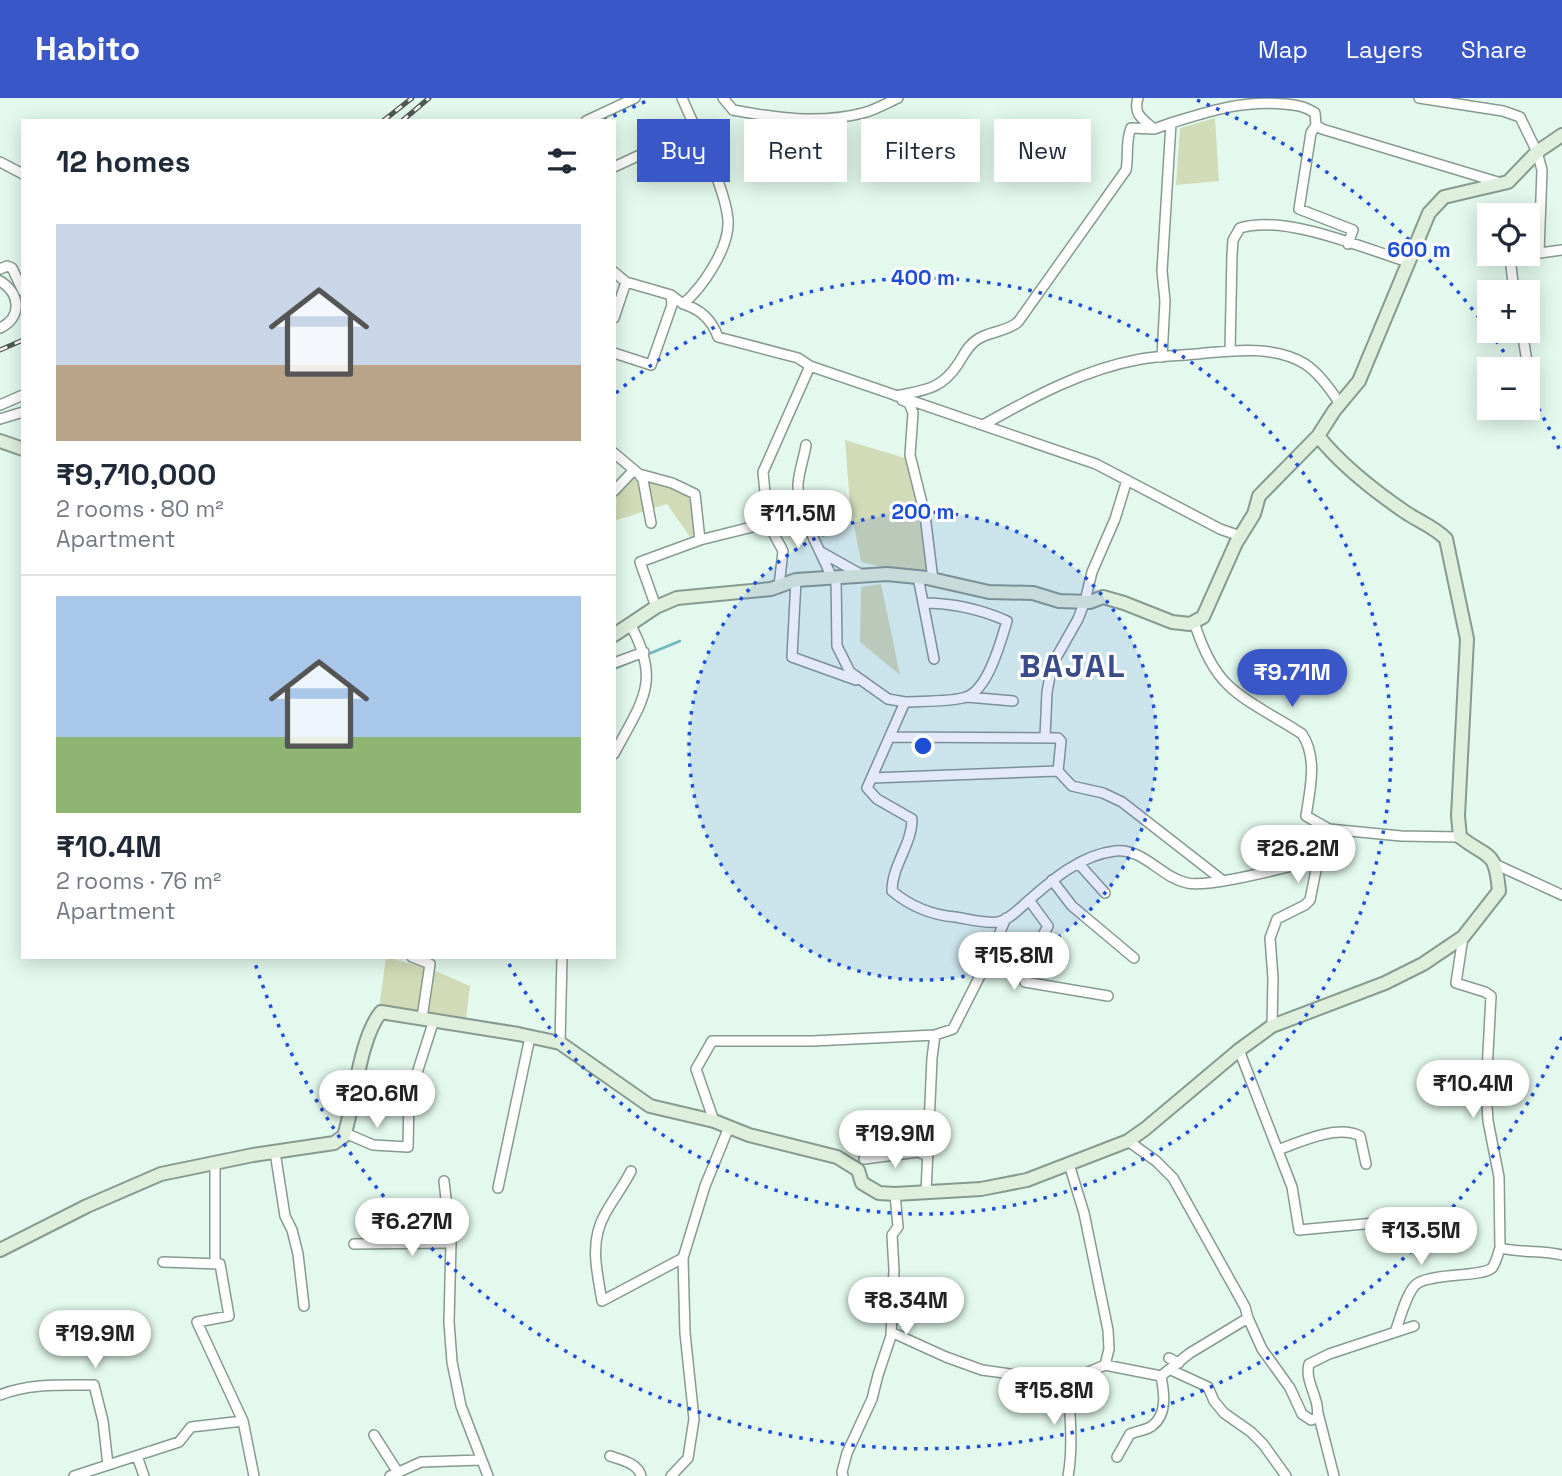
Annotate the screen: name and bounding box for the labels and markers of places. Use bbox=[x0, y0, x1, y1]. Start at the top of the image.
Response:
pin: ₹11.5M bbox=[741, 490, 855, 550]
pin: ₹9.71M bbox=[1235, 650, 1349, 709]
centre of rings bbox=[911, 734, 935, 758]
pin: ₹26.2M bbox=[1241, 826, 1355, 885]
pin: ₹15.8M bbox=[957, 932, 1071, 992]
pin: ₹10.4M bbox=[1416, 1060, 1530, 1120]
pin: ₹20.6M bbox=[320, 1070, 434, 1130]
pin: ₹19.9M bbox=[838, 1110, 952, 1170]
pin: ₹6.27M bbox=[355, 1198, 469, 1258]
pin: ₹13.5M bbox=[1364, 1208, 1478, 1267]
pin: ₹8.34M bbox=[849, 1278, 963, 1337]
pin: ₹19.9M bbox=[38, 1310, 152, 1370]
pin: ₹15.8M bbox=[997, 1368, 1111, 1427]

